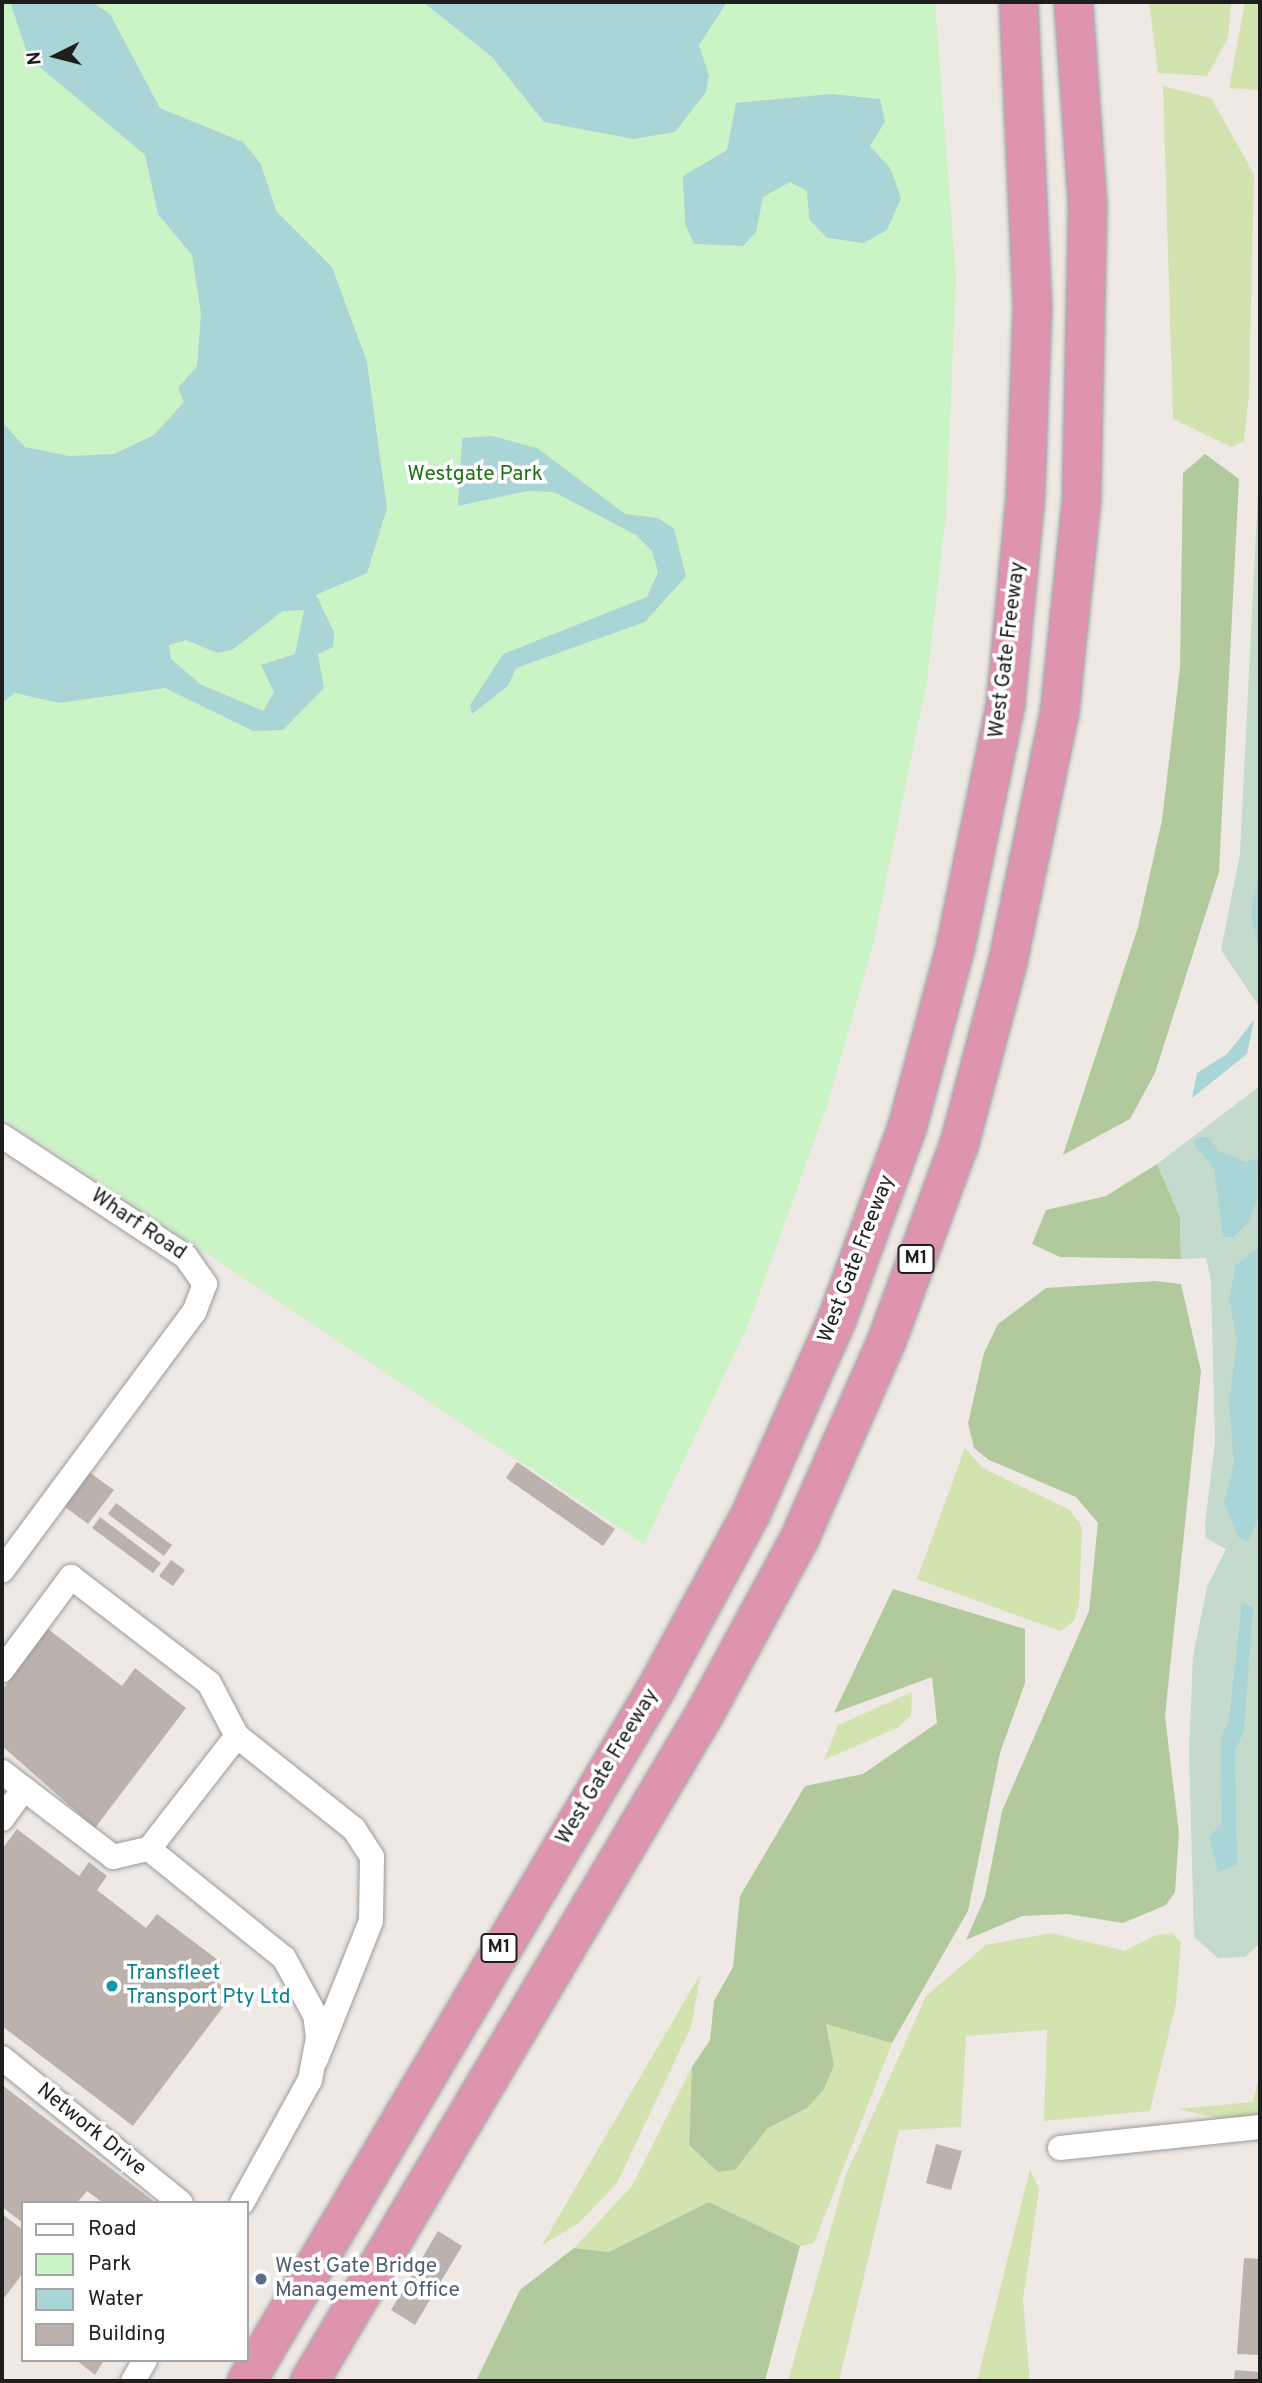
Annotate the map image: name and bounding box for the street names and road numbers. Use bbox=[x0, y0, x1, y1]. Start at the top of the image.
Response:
street label: West Gate Freeway bbox=[985, 560, 1031, 740]
street label: West Gate Freeway bbox=[813, 1172, 901, 1346]
street label: Wharf Road bbox=[85, 1184, 191, 1266]
road number: M1 bbox=[897, 1244, 935, 1274]
street label: West Gate Freeway bbox=[551, 1684, 665, 1850]
road number: M1 bbox=[480, 1932, 518, 1964]
street label: Network Drive bbox=[31, 2078, 151, 2182]

